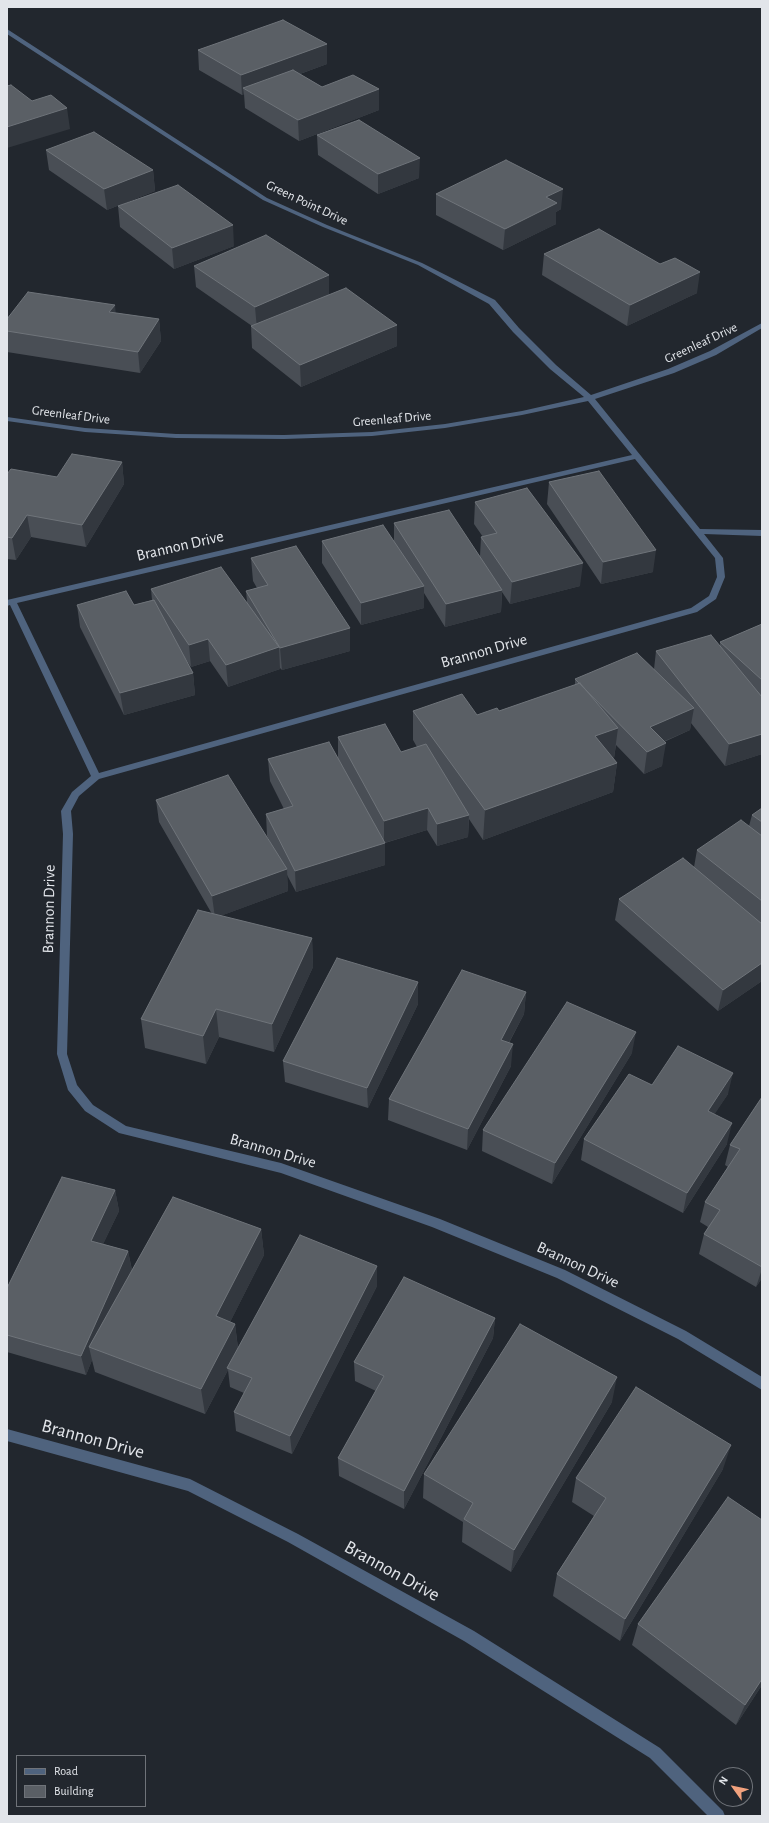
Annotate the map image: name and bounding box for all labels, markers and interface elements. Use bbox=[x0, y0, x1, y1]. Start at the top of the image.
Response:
street label: Green Point Drive bbox=[264, 177, 350, 229]
street label: Greenleaf Drive bbox=[662, 319, 740, 367]
street label: Greenleaf Drive bbox=[31, 402, 111, 428]
street label: Greenleaf Drive bbox=[352, 408, 432, 430]
street label: Brannon Drive bbox=[135, 527, 225, 565]
street label: Brannon Drive bbox=[439, 630, 529, 672]
street label: Brannon Drive bbox=[39, 864, 59, 954]
street label: Brannon Drive bbox=[228, 1130, 318, 1172]
street label: Brannon Drive bbox=[534, 1238, 622, 1292]
street label: Brannon Drive bbox=[39, 1414, 147, 1464]
street label: Brannon Drive bbox=[340, 1535, 444, 1607]
legend bbox=[16, 1755, 146, 1807]
text: Road bbox=[54, 1765, 78, 1777]
north arrow bbox=[713, 1767, 753, 1807]
text: N bbox=[717, 1775, 730, 1787]
text: Building bbox=[54, 1785, 94, 1797]

